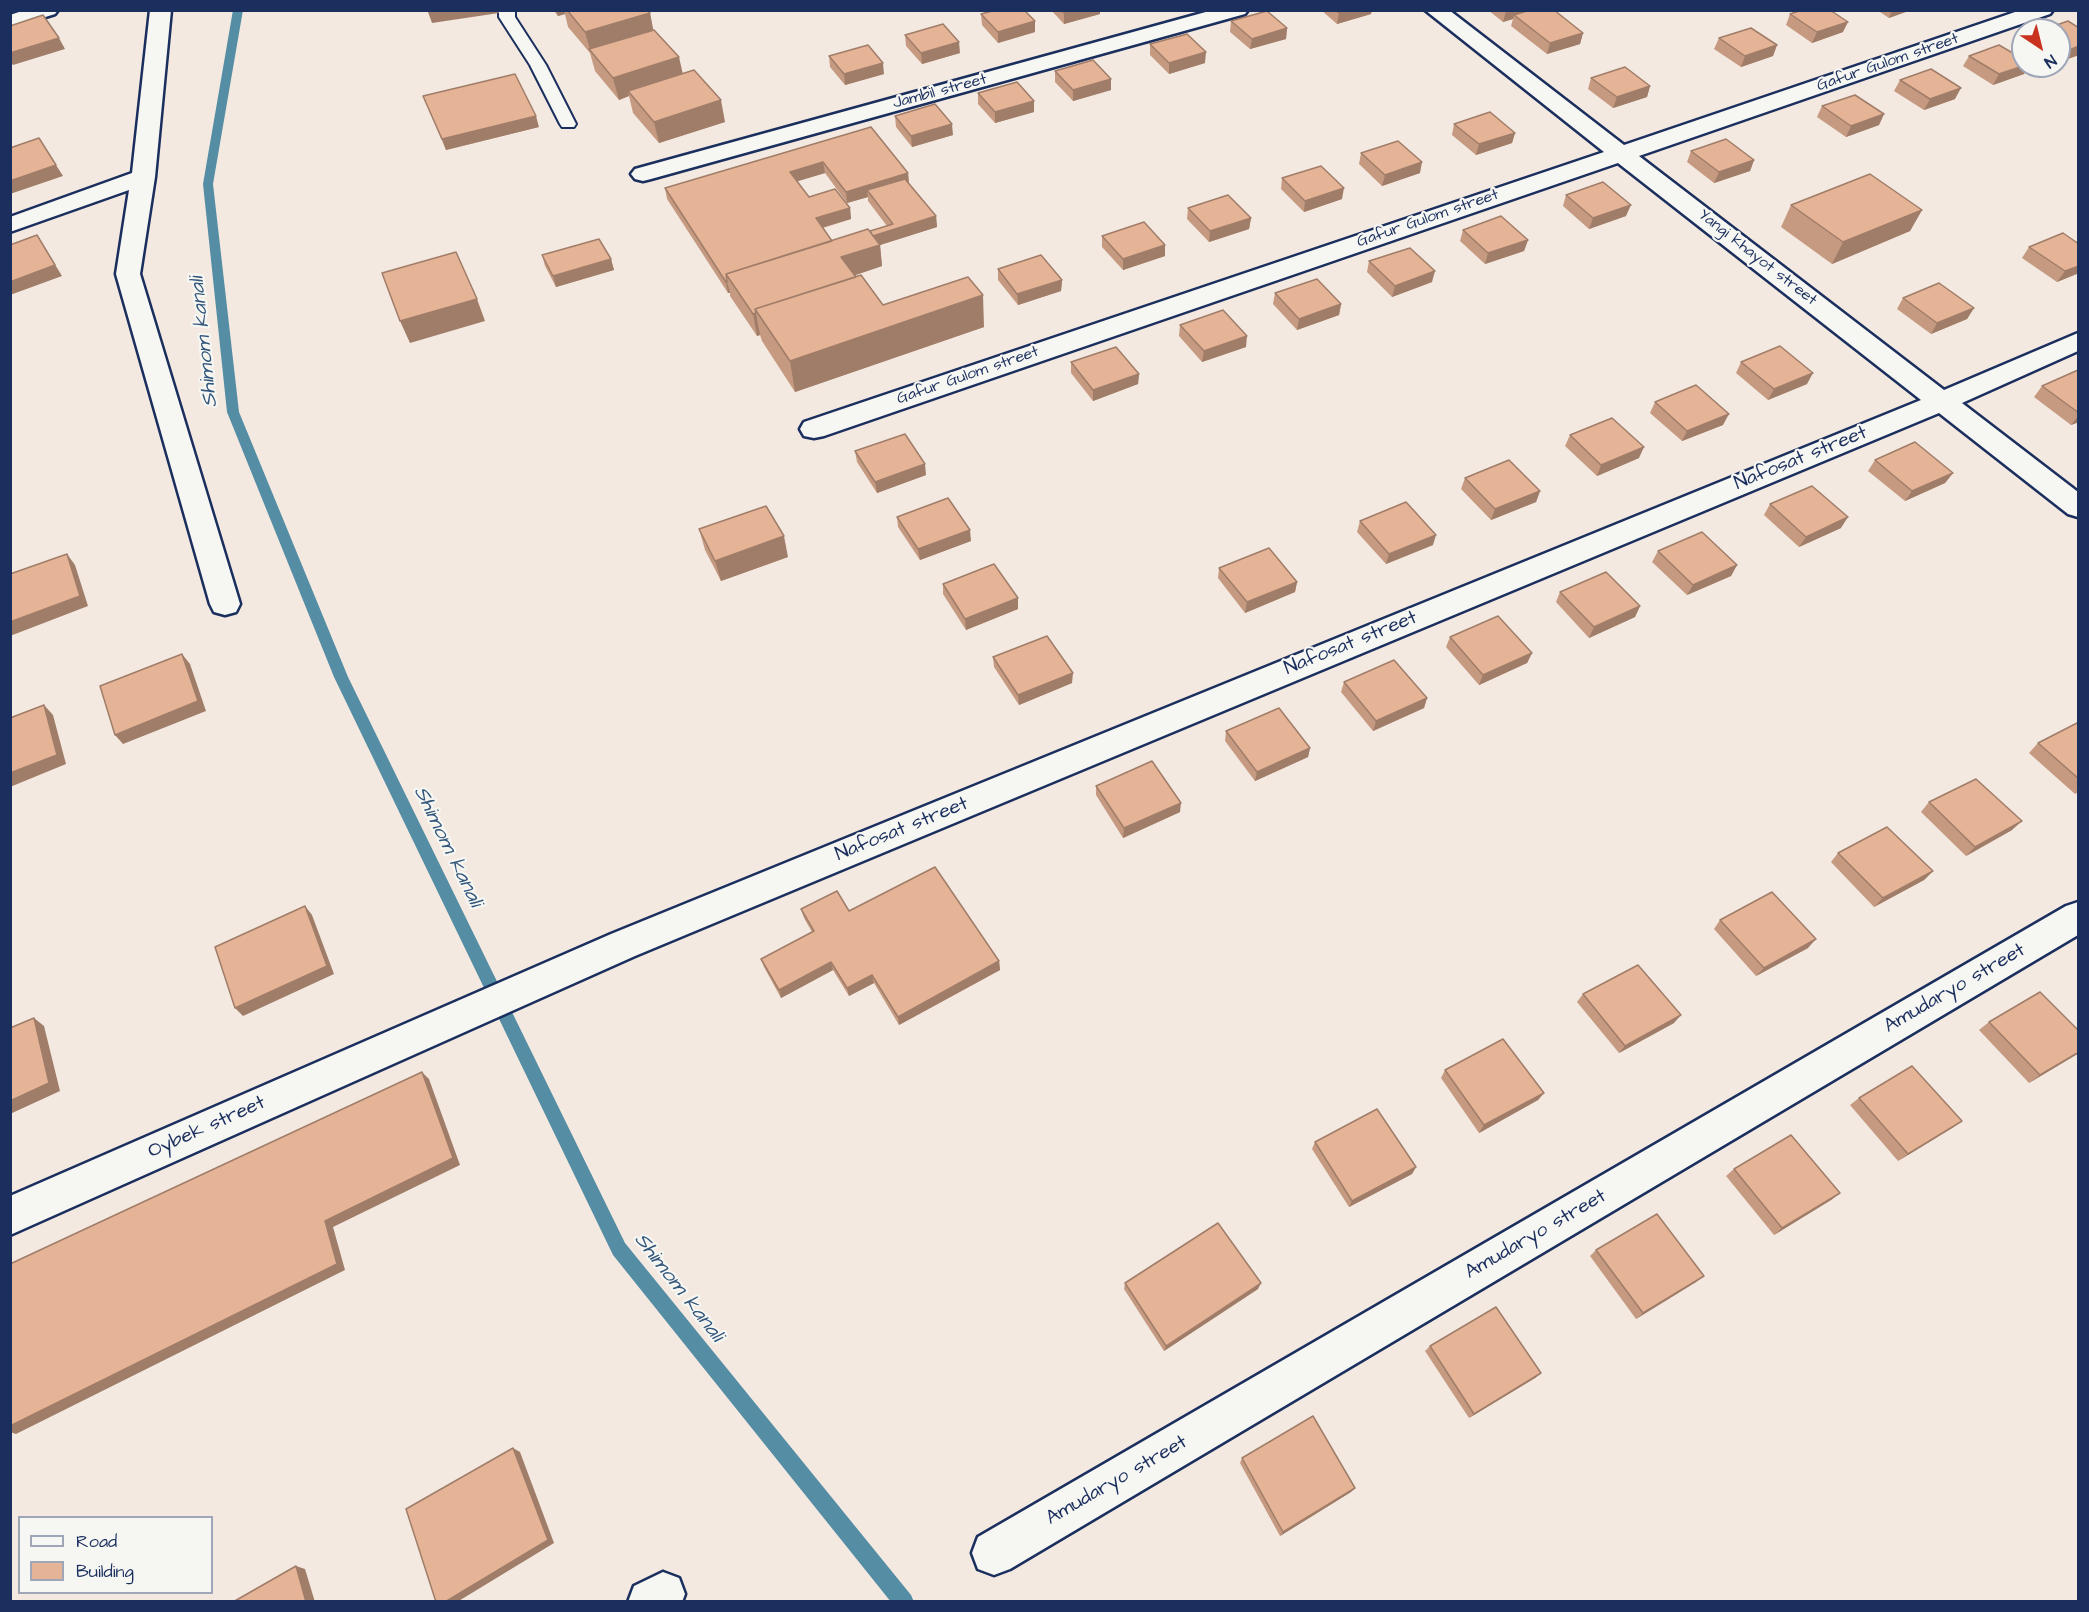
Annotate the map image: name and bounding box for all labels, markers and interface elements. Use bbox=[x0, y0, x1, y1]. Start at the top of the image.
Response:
north arrow bbox=[2011, 18, 2071, 78]
street label: Gafur Gulom street bbox=[1815, 30, 1961, 96]
text: N bbox=[2040, 49, 2061, 73]
street label: Jambil street bbox=[891, 70, 989, 114]
street label: Gafur Gulom street bbox=[1355, 186, 1501, 252]
street label: Yangi khayot street bbox=[1694, 206, 1820, 310]
water label: Shimom kanali bbox=[186, 275, 224, 409]
street label: Gafur Gulom street bbox=[895, 343, 1041, 409]
street label: Nafosat street bbox=[1731, 421, 1871, 497]
street label: Nafosat street bbox=[1281, 606, 1421, 682]
water label: Shimom kanali bbox=[407, 783, 487, 911]
street label: Nafosat street bbox=[832, 792, 972, 868]
street label: Amudaryo street bbox=[1880, 939, 2030, 1039]
street label: Oybek street bbox=[145, 1091, 269, 1165]
street label: Amudaryo street bbox=[1461, 1185, 1611, 1285]
water label: Shimom kanali bbox=[628, 1229, 728, 1347]
street label: Amudaryo street bbox=[1042, 1431, 1192, 1531]
legend bbox=[18, 1516, 213, 1594]
text: Road bbox=[76, 1529, 117, 1554]
text: Building bbox=[76, 1559, 134, 1584]

